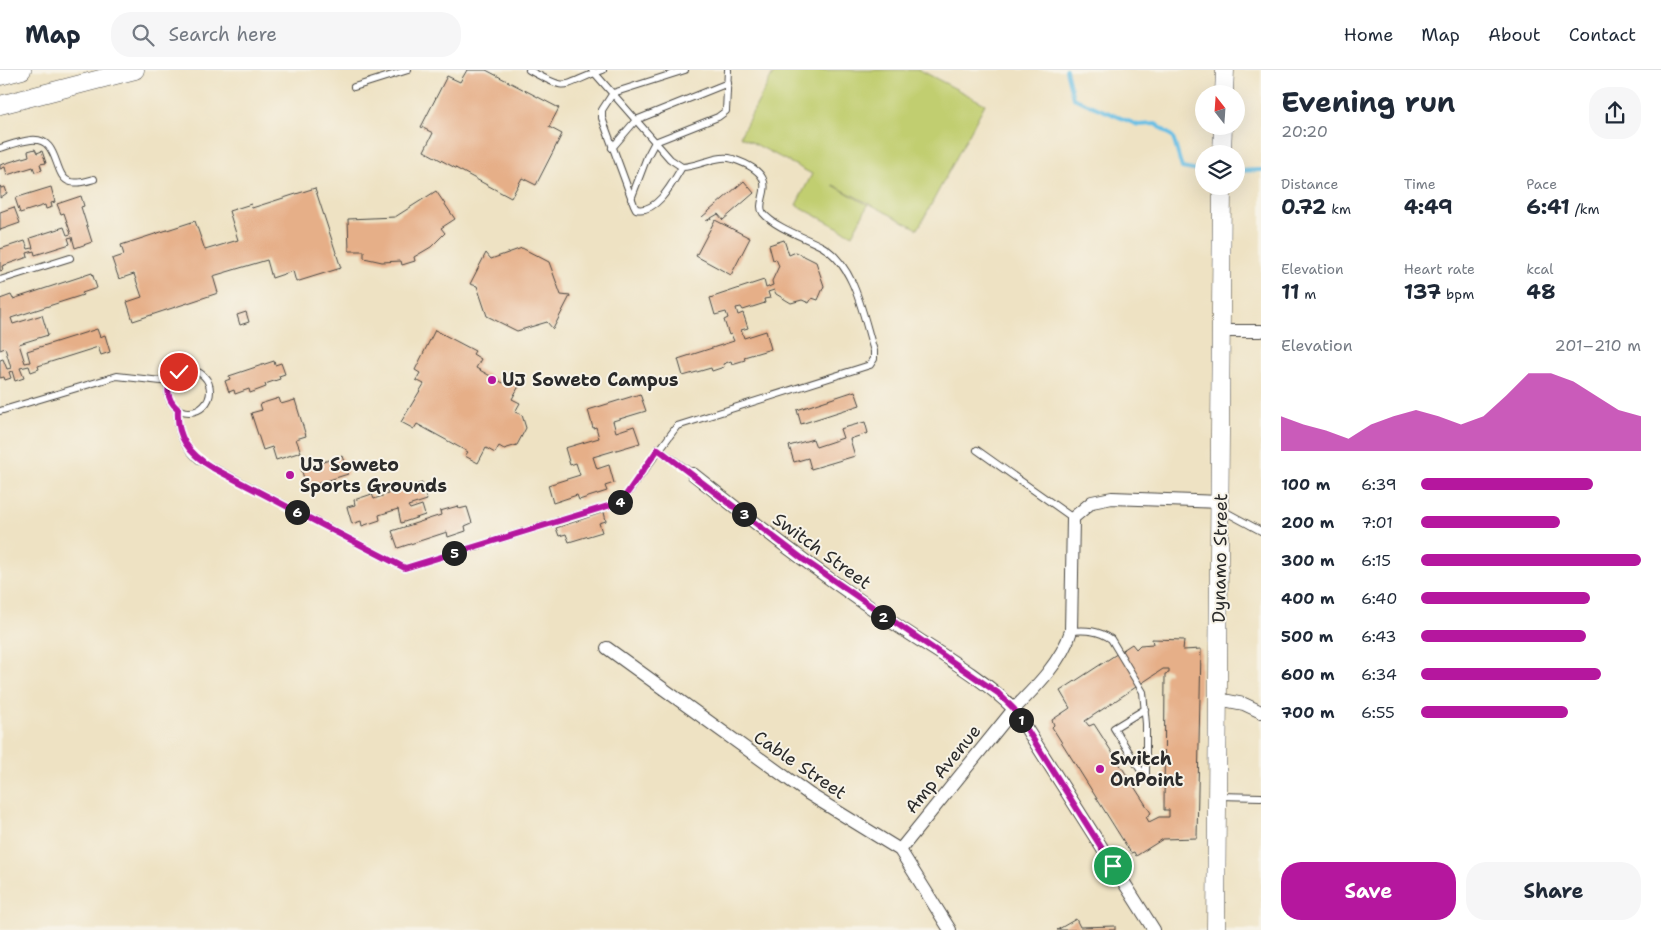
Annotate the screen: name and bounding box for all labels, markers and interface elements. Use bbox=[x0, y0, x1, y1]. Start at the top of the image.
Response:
search box bbox=[111, 12, 461, 57]
text: Map bbox=[25, 19, 81, 51]
icon: search bbox=[129, 21, 157, 49]
text: Search here bbox=[169, 22, 277, 47]
text: Home bbox=[1344, 23, 1393, 47]
text: Map bbox=[1421, 23, 1460, 47]
text: About bbox=[1488, 23, 1541, 47]
text: Contact bbox=[1569, 23, 1636, 47]
text: Evening run bbox=[1281, 83, 1456, 121]
north arrow bbox=[1195, 85, 1245, 135]
map controls bbox=[1195, 85, 1245, 195]
button: share bbox=[1589, 87, 1641, 139]
text: 20:20 bbox=[1281, 121, 1328, 142]
button: layers bbox=[1195, 145, 1245, 195]
text: Distance bbox=[1281, 175, 1338, 193]
text: Time bbox=[1404, 175, 1436, 193]
text: Pace bbox=[1526, 175, 1557, 193]
text: 0.72 bbox=[1281, 193, 1326, 221]
text: 4:49 bbox=[1404, 193, 1453, 221]
text: 6:41 bbox=[1526, 193, 1570, 221]
text: km bbox=[1326, 200, 1351, 218]
text: /km bbox=[1570, 200, 1600, 218]
text: Elevation bbox=[1281, 260, 1344, 278]
text: Heart rate bbox=[1404, 260, 1475, 278]
text: kcal bbox=[1526, 260, 1554, 278]
text: 11 bbox=[1281, 278, 1300, 306]
text: 137 bbox=[1404, 278, 1441, 306]
text: 48 bbox=[1526, 278, 1556, 306]
text: m bbox=[1300, 285, 1316, 303]
text: bpm bbox=[1441, 285, 1474, 303]
text: Elevation bbox=[1281, 335, 1353, 356]
text: 201–210 m bbox=[1555, 335, 1641, 356]
pin bbox=[158, 351, 200, 393]
icon: check bbox=[165, 358, 193, 386]
place label: UJ Soweto Campus bbox=[502, 368, 679, 392]
marker: UJ Soweto Campus bbox=[486, 374, 498, 386]
place label: UJ Soweto Sports Grounds bbox=[300, 453, 447, 498]
marker: UJ Soweto Sports Grounds bbox=[284, 469, 296, 481]
text: 100 m bbox=[1281, 474, 1330, 495]
text: 6:39 bbox=[1361, 474, 1397, 495]
pin: 4 bbox=[608, 490, 632, 514]
text: 4 bbox=[616, 493, 625, 511]
street label: Dynamo Street bbox=[1207, 493, 1233, 623]
pin: 6 bbox=[284, 500, 310, 524]
pin: 3 bbox=[732, 502, 756, 526]
text: 6 bbox=[293, 503, 302, 521]
text: 3 bbox=[740, 505, 749, 523]
street label: Switch Street bbox=[768, 507, 876, 595]
text: 200 m bbox=[1281, 512, 1334, 533]
text: 7:01 bbox=[1361, 512, 1393, 533]
pin: 5 bbox=[442, 540, 466, 566]
text: 5 bbox=[450, 544, 459, 562]
text: 300 m bbox=[1281, 550, 1335, 571]
text: 6:15 bbox=[1361, 550, 1391, 571]
text: 400 m bbox=[1281, 588, 1335, 609]
text: 6:40 bbox=[1361, 588, 1397, 609]
pin: 2 bbox=[870, 604, 896, 630]
text: 2 bbox=[879, 608, 888, 626]
text: 500 m bbox=[1281, 626, 1333, 647]
text: 6:43 bbox=[1361, 626, 1396, 647]
text: 600 m bbox=[1281, 664, 1335, 685]
text: 6:34 bbox=[1361, 664, 1397, 685]
text: 700 m bbox=[1281, 702, 1335, 723]
text: 6:55 bbox=[1361, 702, 1395, 723]
pin: 1 bbox=[1008, 708, 1034, 732]
text: 1 bbox=[1018, 711, 1025, 729]
street label: Amp Avenue bbox=[900, 719, 986, 819]
street label: Cable Street bbox=[749, 725, 851, 805]
place label: Switch OnPoint bbox=[1110, 747, 1184, 792]
marker: Switch OnPoint bbox=[1094, 763, 1106, 775]
pin bbox=[1092, 845, 1134, 887]
icon: arrive bbox=[1099, 852, 1127, 880]
button: Save bbox=[1281, 862, 1456, 920]
button: Share bbox=[1466, 862, 1641, 920]

